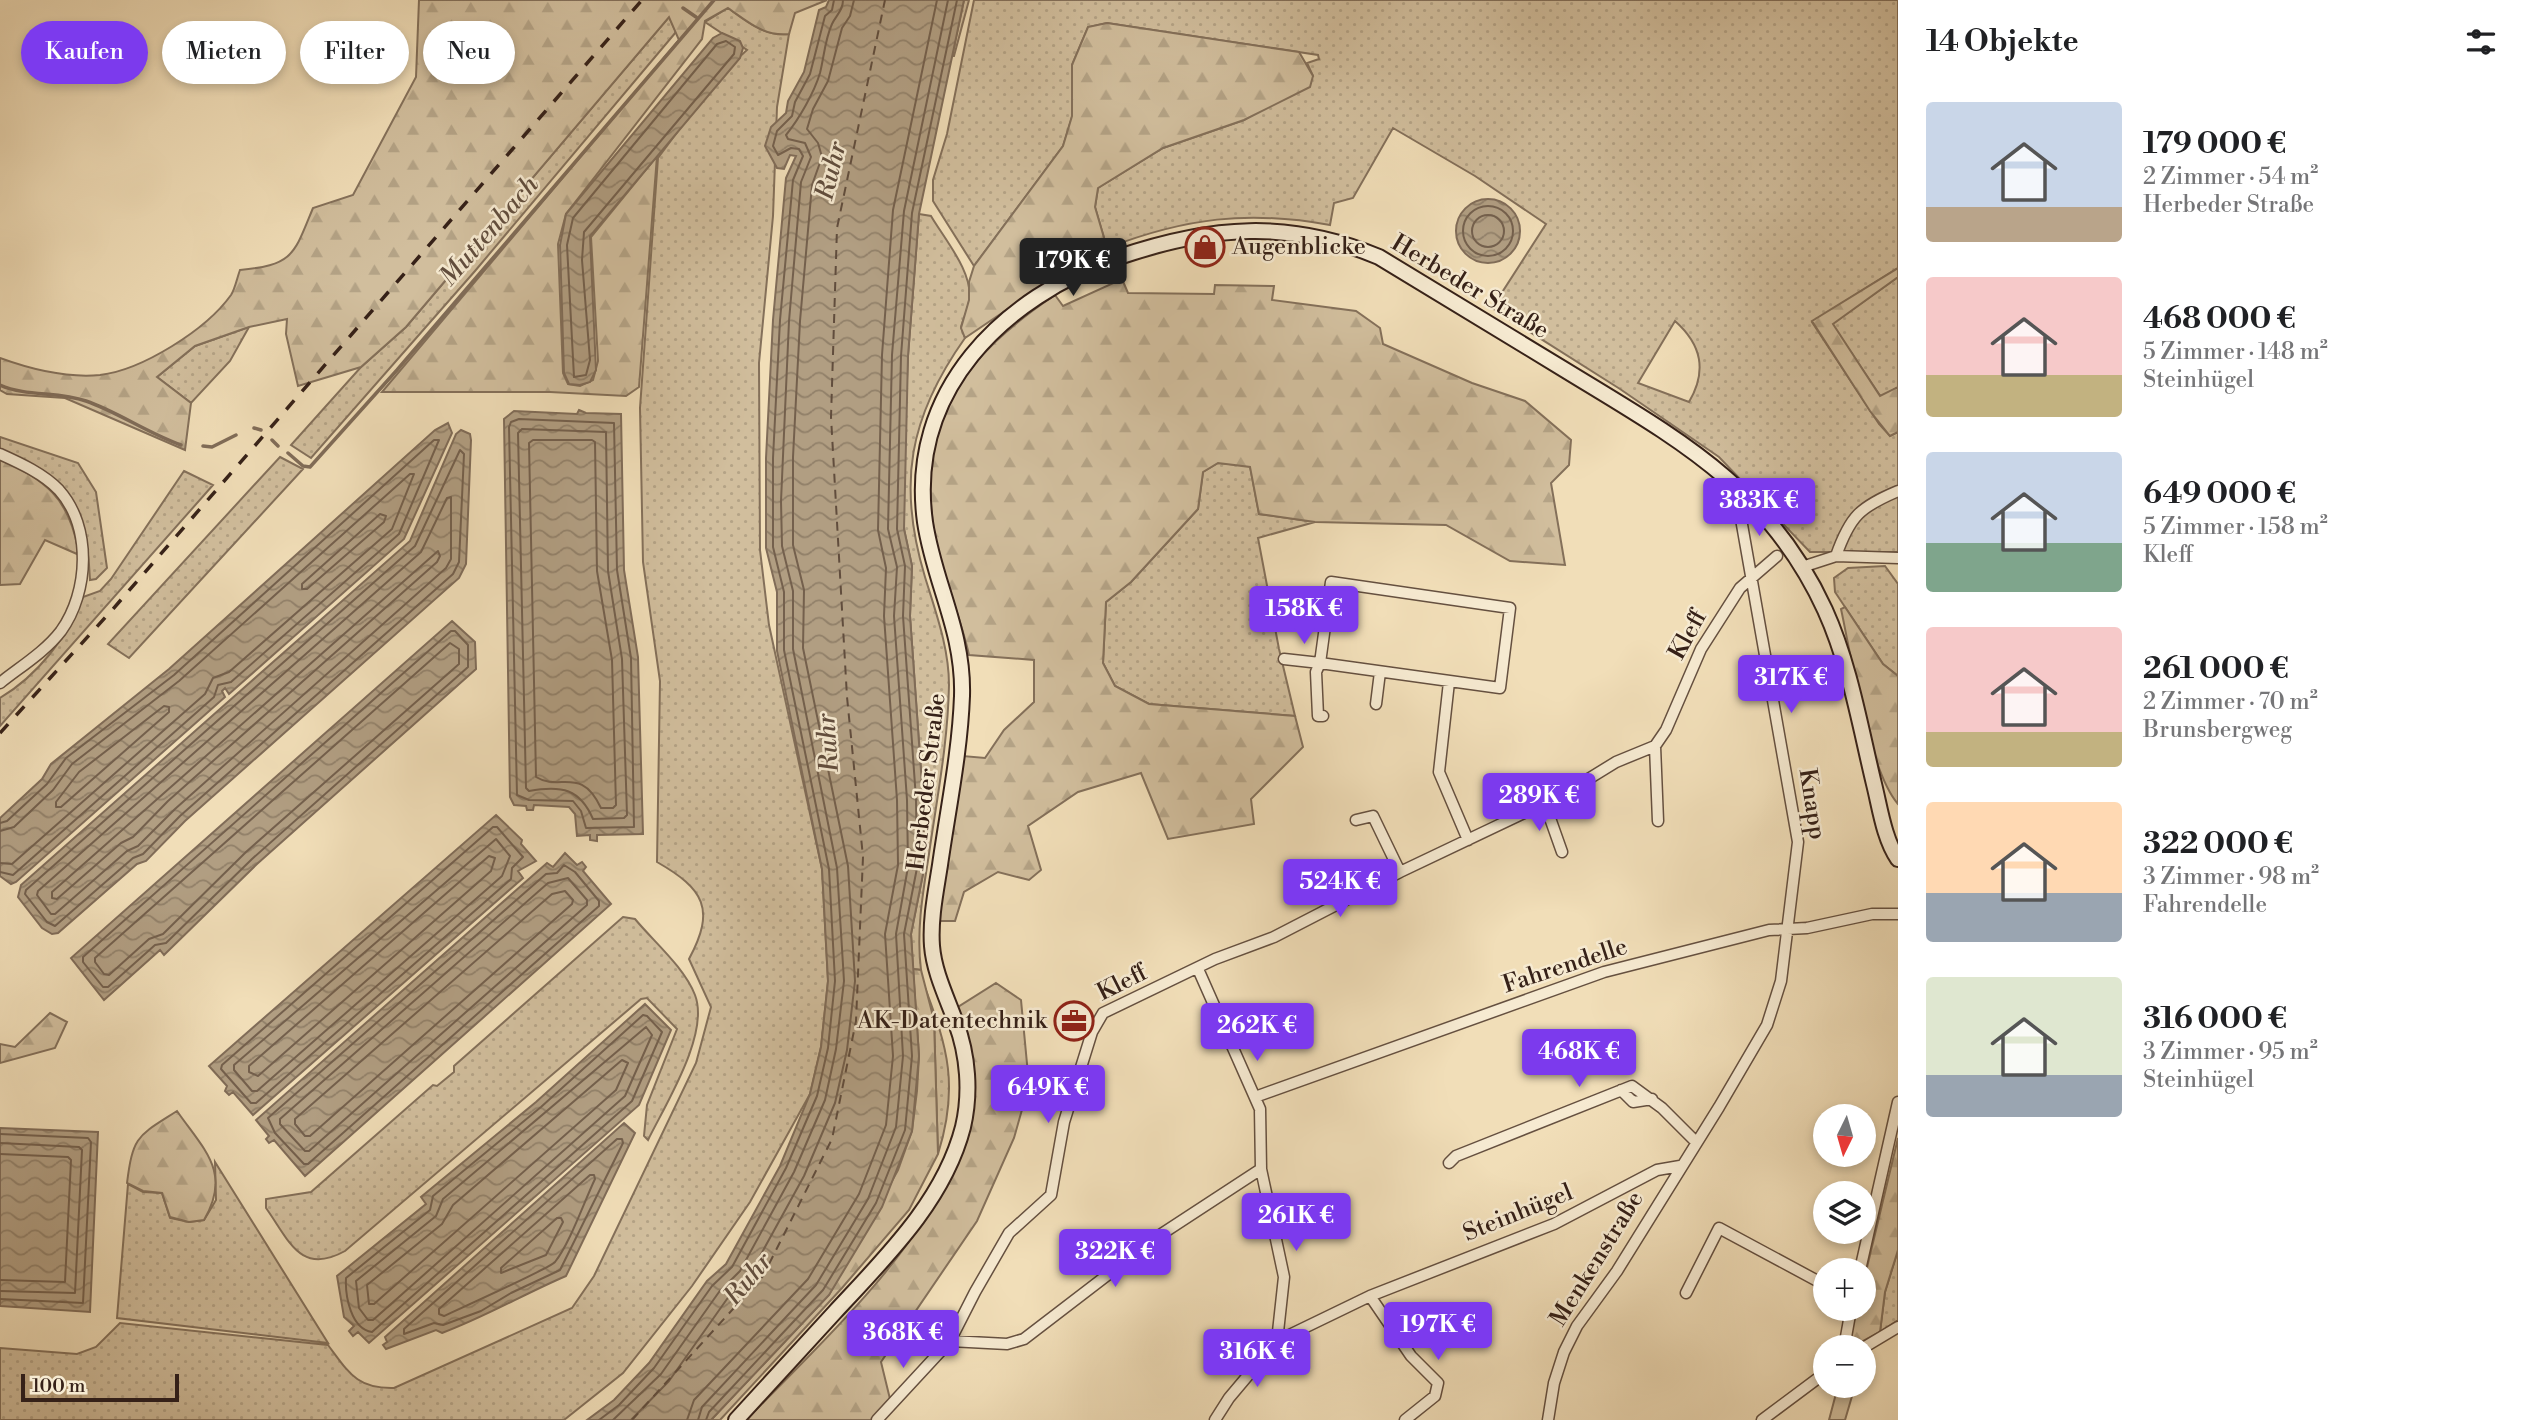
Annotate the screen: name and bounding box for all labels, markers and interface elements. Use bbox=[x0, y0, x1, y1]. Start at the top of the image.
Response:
chip: Kaufen bbox=[21, 21, 148, 84]
chip: Mieten bbox=[162, 21, 286, 84]
chip: Filter bbox=[300, 21, 409, 84]
chip: Neu bbox=[423, 21, 515, 84]
text: 14 Objekte bbox=[1926, 23, 2079, 61]
icon: filters bbox=[2462, 23, 2500, 61]
text: 179 000 € bbox=[2143, 125, 2286, 163]
icon: home bbox=[1982, 130, 2066, 214]
water label: Ruhr bbox=[808, 138, 854, 204]
text: 2 Zimmer · 54 m² bbox=[2143, 163, 2318, 191]
water label: Muttenbach bbox=[432, 169, 546, 293]
text: Herbeder Straße bbox=[2143, 191, 2314, 219]
shop icon: Augenblicke bbox=[1184, 226, 1226, 268]
street label: Herbeder Straße bbox=[1386, 228, 1554, 346]
place label: Augenblicke bbox=[1231, 232, 1366, 262]
pin: 179K € bbox=[1016, 238, 1130, 298]
text: 179K € bbox=[1036, 247, 1110, 275]
text: 468 000 € bbox=[2143, 300, 2296, 338]
icon: home bbox=[1982, 305, 2066, 389]
text: 5 Zimmer · 148 m² bbox=[2143, 338, 2328, 366]
text: Steinhügel bbox=[2143, 366, 2254, 394]
text: 649 000 € bbox=[2143, 475, 2296, 513]
pin: 383K € bbox=[1702, 478, 1816, 538]
icon: home bbox=[1982, 480, 2066, 564]
text: 383K € bbox=[1719, 487, 1799, 515]
text: 5 Zimmer · 158 m² bbox=[2143, 513, 2328, 541]
text: Kleff bbox=[2143, 541, 2193, 569]
pin: 158K € bbox=[1247, 586, 1361, 646]
text: 158K € bbox=[1265, 595, 1343, 623]
street label: Kleff bbox=[1662, 604, 1715, 665]
text: 261 000 € bbox=[2143, 650, 2289, 688]
icon: home bbox=[1982, 655, 2066, 739]
pin: 317K € bbox=[1734, 656, 1848, 715]
text: 317K € bbox=[1754, 664, 1828, 692]
text: 2 Zimmer · 70 m² bbox=[2143, 688, 2318, 716]
street label: Herbeder Straße bbox=[901, 692, 953, 872]
water label: Ruhr bbox=[810, 712, 846, 774]
text: Brunsbergweg bbox=[2143, 716, 2292, 744]
street label: Knapp bbox=[1792, 766, 1832, 842]
pin: 289K € bbox=[1482, 774, 1596, 833]
text: 289K € bbox=[1499, 782, 1579, 810]
text: 322 000 € bbox=[2143, 825, 2293, 863]
icon: home bbox=[1982, 830, 2066, 914]
pin: 524K € bbox=[1283, 860, 1397, 919]
text: 3 Zimmer · 98 m² bbox=[2143, 863, 2319, 891]
text: 524K € bbox=[1299, 868, 1381, 896]
text: Fahrendelle bbox=[2143, 891, 2267, 919]
street label: Fahrendelle bbox=[1499, 932, 1631, 1000]
street label: Kleff bbox=[1092, 957, 1153, 1008]
office icon: AK-Datentechnik bbox=[1053, 1000, 1095, 1042]
text: 316 000 € bbox=[2143, 1000, 2287, 1038]
pin: 262K € bbox=[1200, 1004, 1314, 1063]
icon: home bbox=[1982, 1005, 2066, 1089]
place label: AK-Datentechnik bbox=[856, 1006, 1048, 1036]
text: 262K € bbox=[1217, 1012, 1297, 1040]
pin: 468K € bbox=[1522, 1030, 1636, 1089]
text: 468K € bbox=[1538, 1038, 1620, 1066]
text: 3 Zimmer · 95 m² bbox=[2143, 1038, 2318, 1066]
pin: 649K € bbox=[991, 1066, 1105, 1125]
text: Steinhügel bbox=[2143, 1066, 2254, 1094]
text: 649K € bbox=[1007, 1074, 1089, 1102]
north arrow bbox=[1813, 1104, 1876, 1167]
map controls bbox=[1813, 1104, 1876, 1398]
street label: Steinhügel bbox=[1459, 1177, 1577, 1249]
button: layers bbox=[1813, 1181, 1876, 1244]
street label: Menkenstraße bbox=[1544, 1186, 1650, 1332]
pin: 261K € bbox=[1239, 1194, 1353, 1253]
text: 261K € bbox=[1258, 1202, 1334, 1230]
pin: 322K € bbox=[1058, 1230, 1172, 1289]
text: 322K € bbox=[1075, 1238, 1155, 1266]
water label: Ruhr bbox=[716, 1245, 780, 1313]
button: + bbox=[1813, 1258, 1876, 1321]
pin: 197K € bbox=[1381, 1302, 1495, 1362]
pin: 368K € bbox=[846, 1310, 960, 1370]
text: 197K € bbox=[1400, 1311, 1476, 1339]
text: 368K € bbox=[863, 1319, 943, 1347]
pin: 316K € bbox=[1200, 1330, 1314, 1389]
button: − bbox=[1813, 1335, 1876, 1398]
text: 316K € bbox=[1219, 1338, 1295, 1366]
scale bar bbox=[21, 1371, 178, 1403]
text: 100 m bbox=[32, 1374, 85, 1398]

